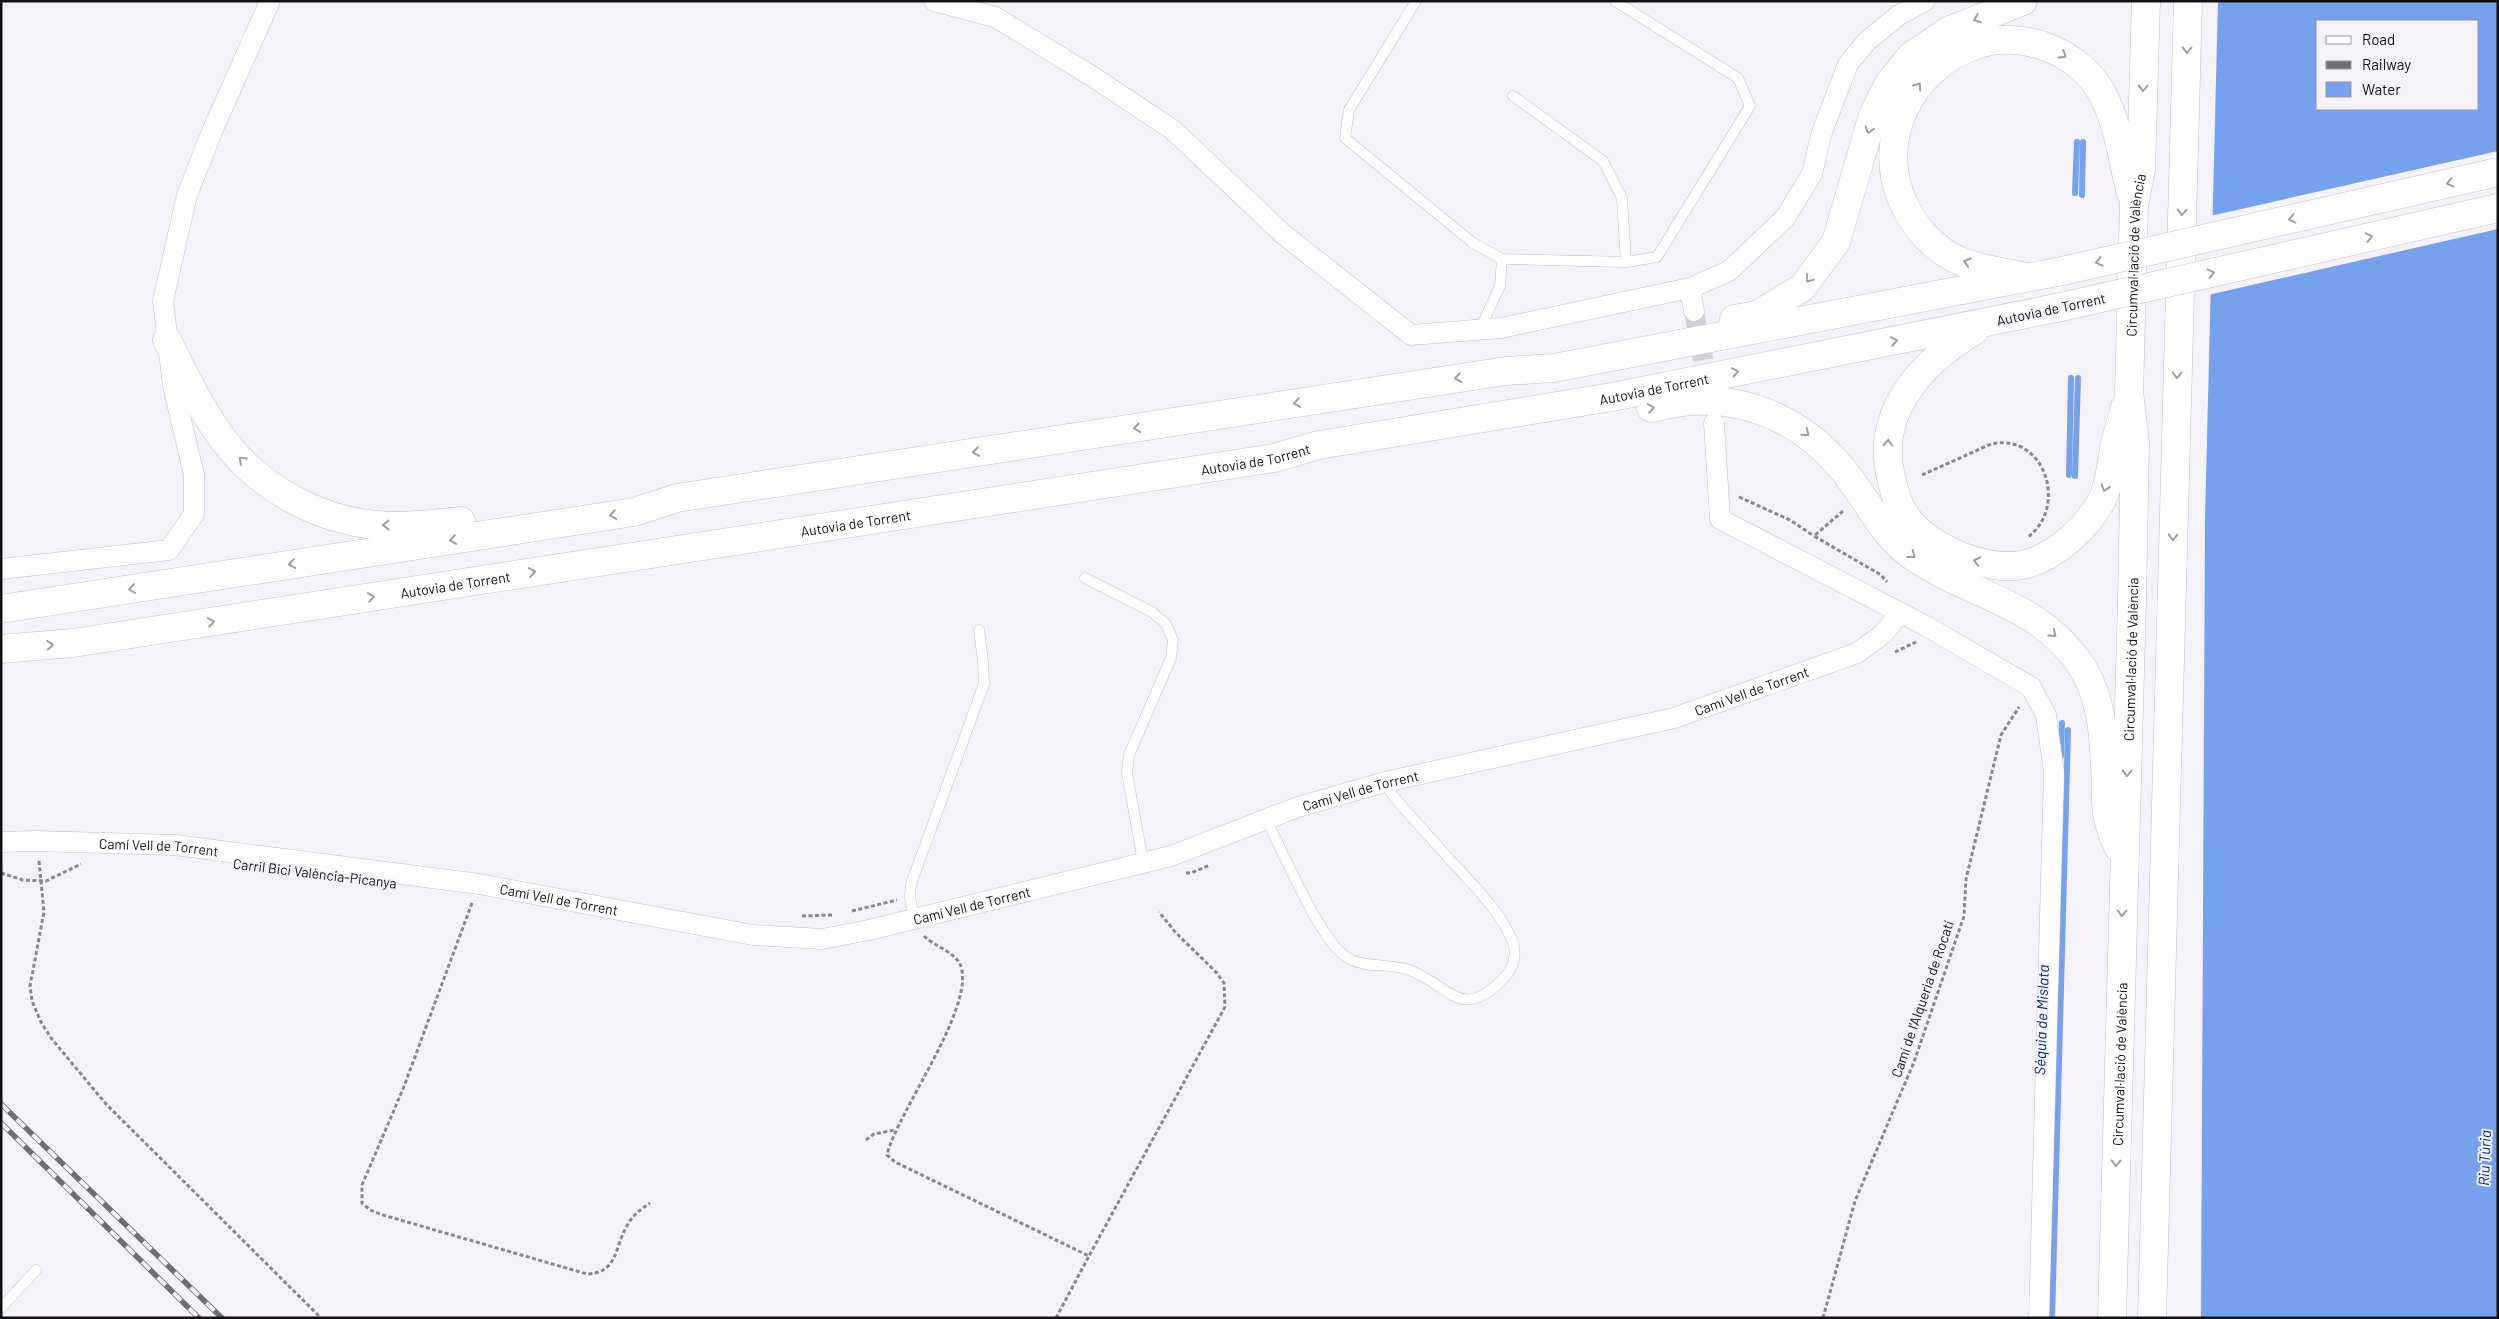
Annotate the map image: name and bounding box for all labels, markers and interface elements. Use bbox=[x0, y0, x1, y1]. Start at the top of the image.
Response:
one-way arrow bbox=[1974, 13, 1982, 23]
legend bbox=[2316, 20, 2479, 110]
text: Road bbox=[2362, 30, 2395, 48]
one-way arrow bbox=[2181, 46, 2192, 54]
one-way arrow bbox=[2058, 49, 2067, 58]
text: Railway bbox=[2362, 55, 2411, 73]
text: Water bbox=[2362, 80, 2401, 98]
one-way arrow bbox=[1912, 82, 1921, 92]
one-way arrow bbox=[2138, 84, 2149, 92]
one-way arrow bbox=[1864, 126, 1874, 134]
street label: Circumval·lació de València bbox=[2122, 172, 2148, 337]
one-way arrow bbox=[2446, 177, 2455, 188]
one-way arrow bbox=[2177, 209, 2187, 217]
one-way arrow bbox=[2287, 213, 2296, 224]
one-way arrow bbox=[2365, 232, 2374, 243]
one-way arrow bbox=[2095, 256, 2104, 267]
one-way arrow bbox=[1963, 258, 1971, 268]
one-way arrow bbox=[2206, 268, 2215, 279]
one-way arrow bbox=[1806, 273, 1814, 282]
street label: Autovia de Torrent bbox=[1995, 289, 2107, 329]
one-way arrow bbox=[1889, 336, 1898, 347]
one-way arrow bbox=[1730, 368, 1739, 378]
street label: Autovia de Torrent bbox=[1598, 369, 1710, 407]
one-way arrow bbox=[2172, 371, 2183, 379]
one-way arrow bbox=[1454, 372, 1462, 383]
one-way arrow bbox=[1293, 397, 1301, 408]
one-way arrow bbox=[1646, 403, 1655, 413]
one-way arrow bbox=[1132, 422, 1141, 432]
one-way arrow bbox=[1800, 428, 1809, 437]
street label: Autovia de Torrent bbox=[1199, 439, 1312, 478]
one-way arrow bbox=[1883, 439, 1894, 447]
one-way arrow bbox=[972, 447, 981, 457]
one-way arrow bbox=[238, 457, 247, 466]
one-way arrow bbox=[2101, 484, 2111, 492]
street label: Autovia de Torrent bbox=[799, 506, 912, 539]
one-way arrow bbox=[609, 509, 617, 520]
one-way arrow bbox=[382, 520, 390, 530]
one-way arrow bbox=[448, 534, 457, 544]
one-way arrow bbox=[2168, 534, 2178, 542]
one-way arrow bbox=[1906, 549, 1916, 558]
one-way arrow bbox=[1973, 556, 1982, 567]
one-way arrow bbox=[288, 559, 296, 569]
street label: Autovia de Torrent bbox=[399, 567, 512, 601]
one-way arrow bbox=[527, 568, 536, 578]
street label: Circumval·lació de València bbox=[2120, 577, 2141, 741]
one-way arrow bbox=[127, 583, 135, 594]
one-way arrow bbox=[368, 592, 376, 603]
one-way arrow bbox=[206, 617, 215, 627]
one-way arrow bbox=[2047, 628, 2056, 637]
one-way arrow bbox=[46, 640, 54, 651]
street label: Camí Vell de Torrent bbox=[1692, 662, 1811, 719]
street label: Camí Vell de Torrent bbox=[1300, 766, 1420, 814]
one-way arrow bbox=[2122, 769, 2133, 777]
street label: Camí Vell de Torrent bbox=[99, 834, 220, 859]
street label: Carril Bici València-Picanya bbox=[232, 855, 398, 891]
street label: Camí Vell de Torrent bbox=[498, 880, 620, 918]
street label: Camí Vell de Torrent bbox=[911, 882, 1032, 927]
one-way arrow bbox=[2117, 909, 2128, 917]
street label: Camí de l'Alqueria de Rocatí bbox=[1887, 918, 1957, 1080]
water label: Séquia de Mislata bbox=[2030, 964, 2052, 1076]
street label: Circumval·lació de València bbox=[2108, 982, 2130, 1146]
water label: Riu Túria bbox=[2474, 1130, 2494, 1186]
one-way arrow bbox=[2111, 1159, 2121, 1167]

